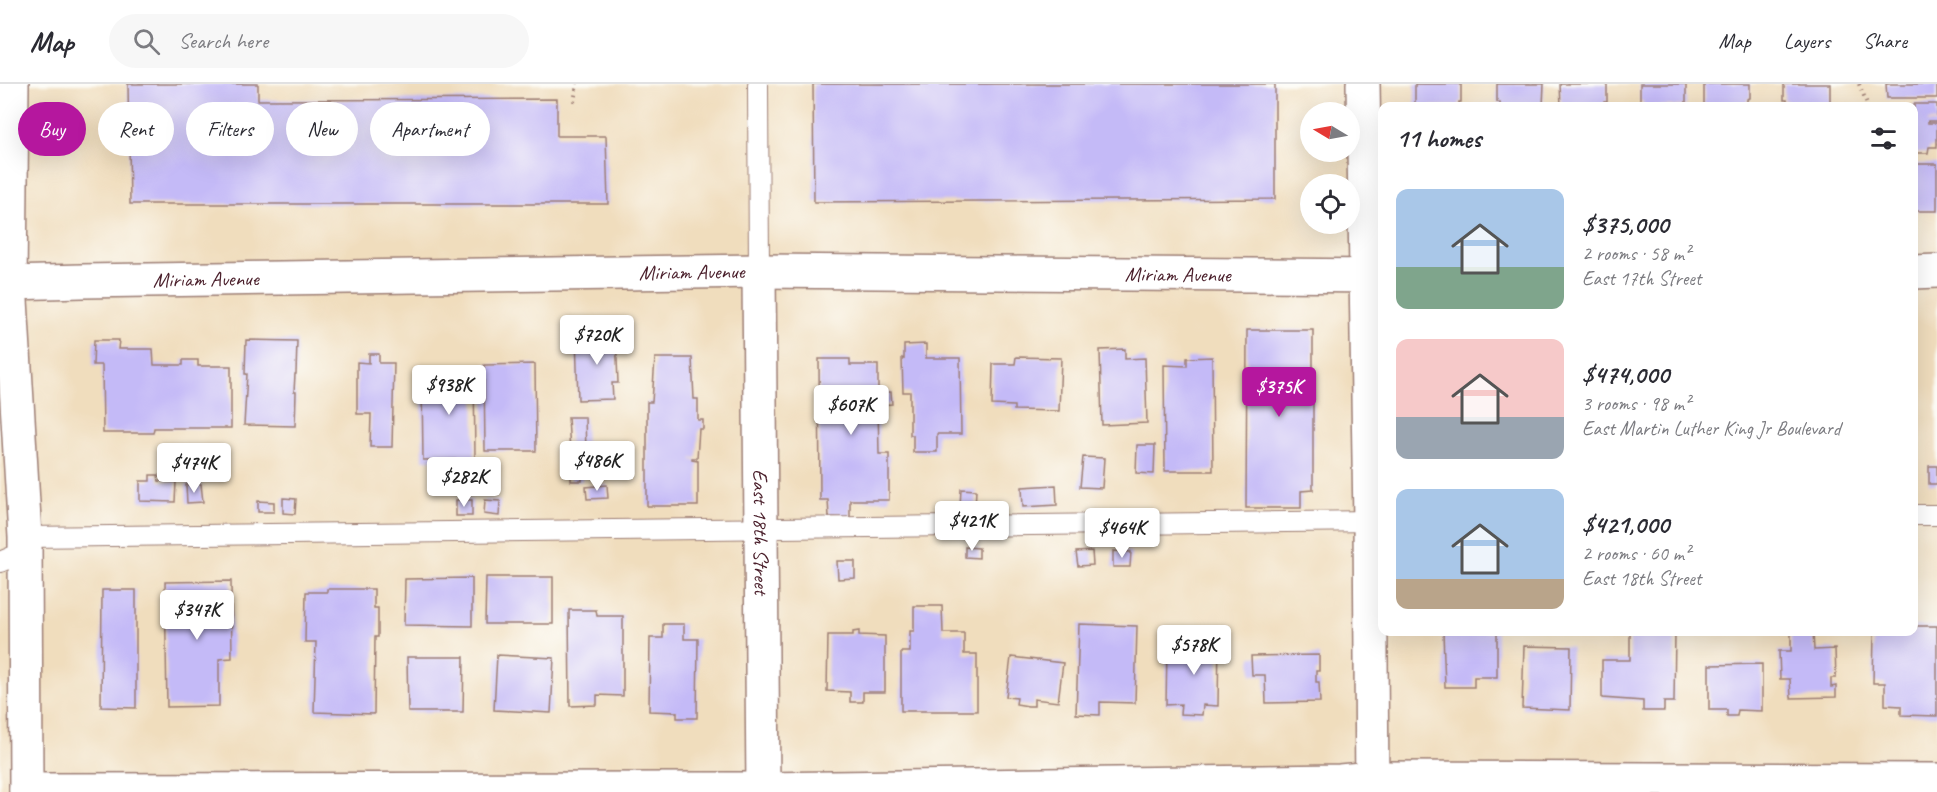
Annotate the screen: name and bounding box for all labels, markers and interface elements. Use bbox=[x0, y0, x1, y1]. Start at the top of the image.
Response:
search box bbox=[109, 14, 529, 68]
text: Map bbox=[30, 24, 73, 59]
icon: search bbox=[130, 25, 163, 58]
text: Search here bbox=[178, 27, 268, 55]
text: Map bbox=[1718, 28, 1751, 54]
text: Layers bbox=[1784, 28, 1830, 54]
text: Share bbox=[1863, 28, 1907, 54]
chip: Buy bbox=[18, 102, 86, 156]
chip: Rent bbox=[98, 102, 174, 156]
chip: Filters bbox=[186, 102, 274, 156]
chip: New bbox=[286, 102, 358, 156]
chip: Apartment bbox=[370, 102, 490, 156]
north arrow bbox=[1300, 102, 1360, 162]
map controls bbox=[1300, 102, 1360, 234]
text: 11 homes bbox=[1396, 122, 1481, 155]
icon: filters bbox=[1867, 122, 1900, 155]
button: locate bbox=[1300, 174, 1360, 234]
text: $375,000 bbox=[1582, 208, 1669, 241]
icon: home bbox=[1444, 213, 1516, 285]
text: 2 rooms · 58 m² bbox=[1582, 241, 1690, 266]
street label: Miriam Avenue bbox=[639, 258, 746, 286]
street label: Miriam Avenue bbox=[1125, 261, 1232, 288]
street label: Miriam Avenue bbox=[153, 265, 260, 293]
text: East 17th Street bbox=[1582, 266, 1701, 291]
pin: $720K bbox=[555, 315, 639, 366]
text: $720K bbox=[574, 322, 620, 347]
text: $474,000 bbox=[1582, 358, 1669, 391]
icon: home bbox=[1444, 363, 1516, 435]
pin: $938K bbox=[407, 365, 491, 416]
pin: $375K bbox=[1237, 367, 1321, 418]
text: $938K bbox=[426, 372, 472, 397]
text: $375K bbox=[1256, 374, 1302, 399]
pin: $607K bbox=[809, 385, 893, 436]
text: 3 rooms · 98 m² bbox=[1582, 391, 1690, 416]
text: $607K bbox=[828, 392, 874, 417]
text: East Martin Luther King Jr Boulevard bbox=[1582, 416, 1841, 441]
pin: $486K bbox=[555, 441, 639, 492]
pin: $474K bbox=[152, 443, 236, 494]
text: $486K bbox=[574, 448, 620, 473]
text: $474K bbox=[171, 450, 217, 475]
pin: $282K bbox=[422, 457, 506, 508]
text: $282K bbox=[441, 464, 487, 489]
street label: East 18th Street bbox=[748, 469, 775, 597]
pin: $421K bbox=[930, 501, 1014, 552]
text: $421K bbox=[949, 508, 995, 533]
pin: $464K bbox=[1080, 508, 1164, 559]
text: $421,000 bbox=[1582, 508, 1669, 541]
icon: home bbox=[1444, 513, 1516, 585]
text: $464K bbox=[1099, 515, 1145, 540]
text: 2 rooms · 60 m² bbox=[1582, 541, 1690, 566]
text: East 18th Street bbox=[1582, 566, 1701, 591]
pin: $347K bbox=[155, 590, 239, 641]
text: $347K bbox=[174, 597, 220, 622]
pin: $578K bbox=[1152, 625, 1236, 676]
text: $578K bbox=[1171, 632, 1217, 657]

